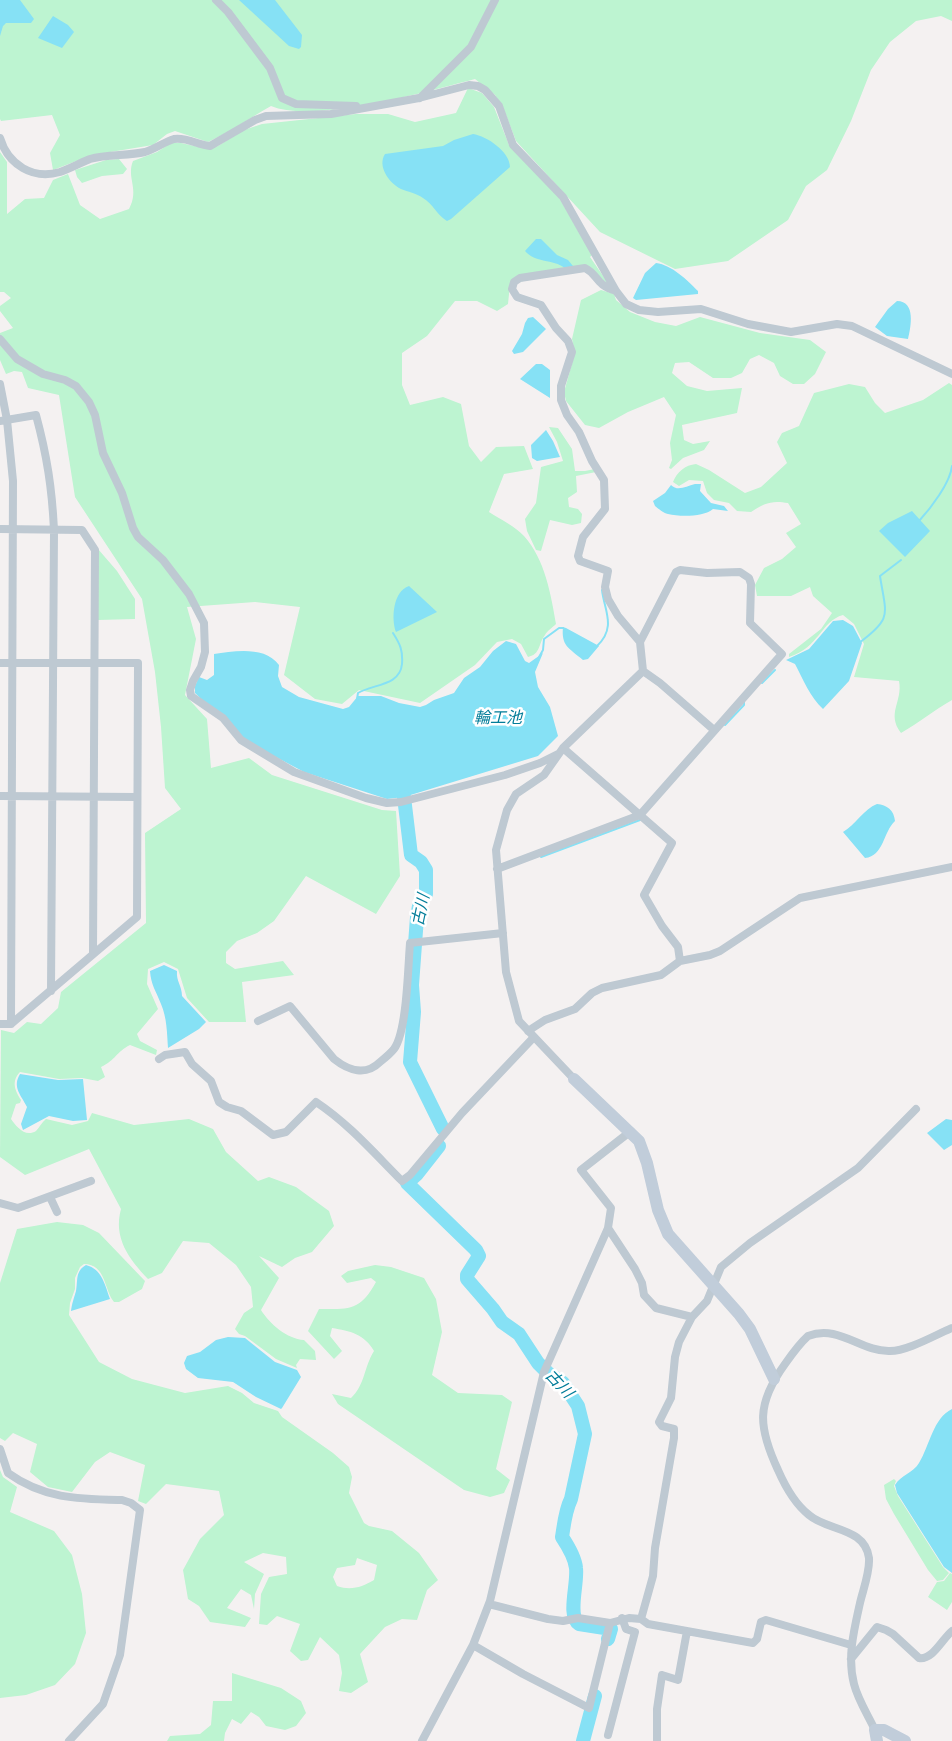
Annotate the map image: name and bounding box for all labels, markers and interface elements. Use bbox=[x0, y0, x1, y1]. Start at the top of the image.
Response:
water label: 輪工池 bbox=[474, 708, 522, 728]
water label: 古川 bbox=[408, 892, 434, 928]
water label: 古川 bbox=[541, 1366, 577, 1402]

